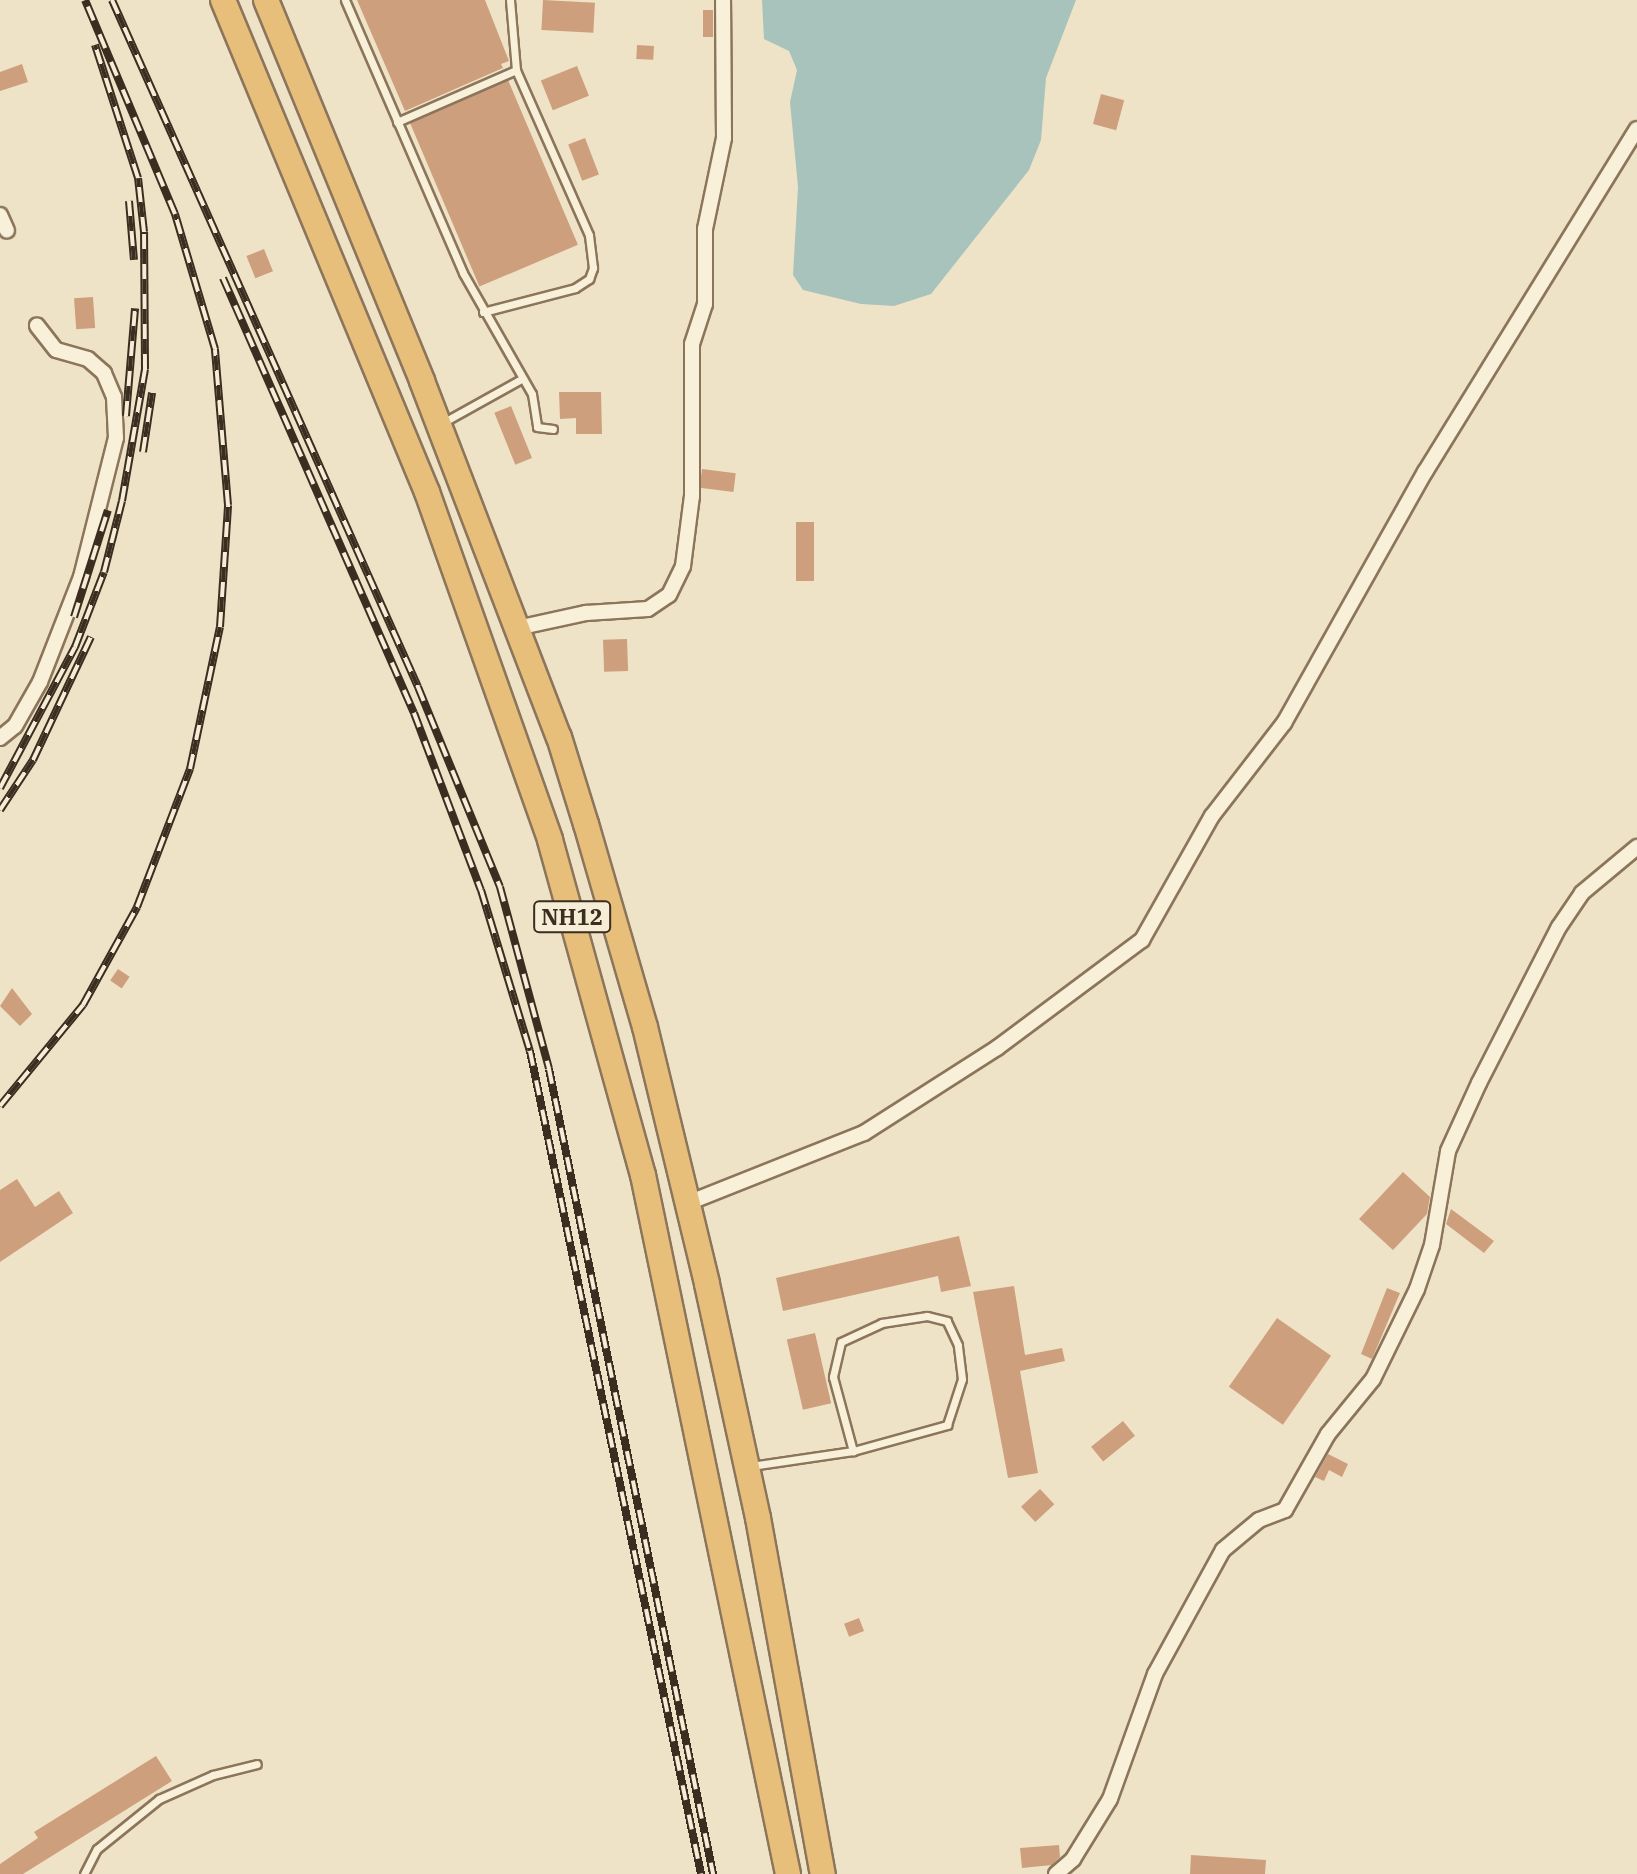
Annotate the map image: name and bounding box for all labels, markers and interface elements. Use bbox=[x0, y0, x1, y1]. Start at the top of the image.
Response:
road number: NH12 bbox=[532, 899, 612, 935]

